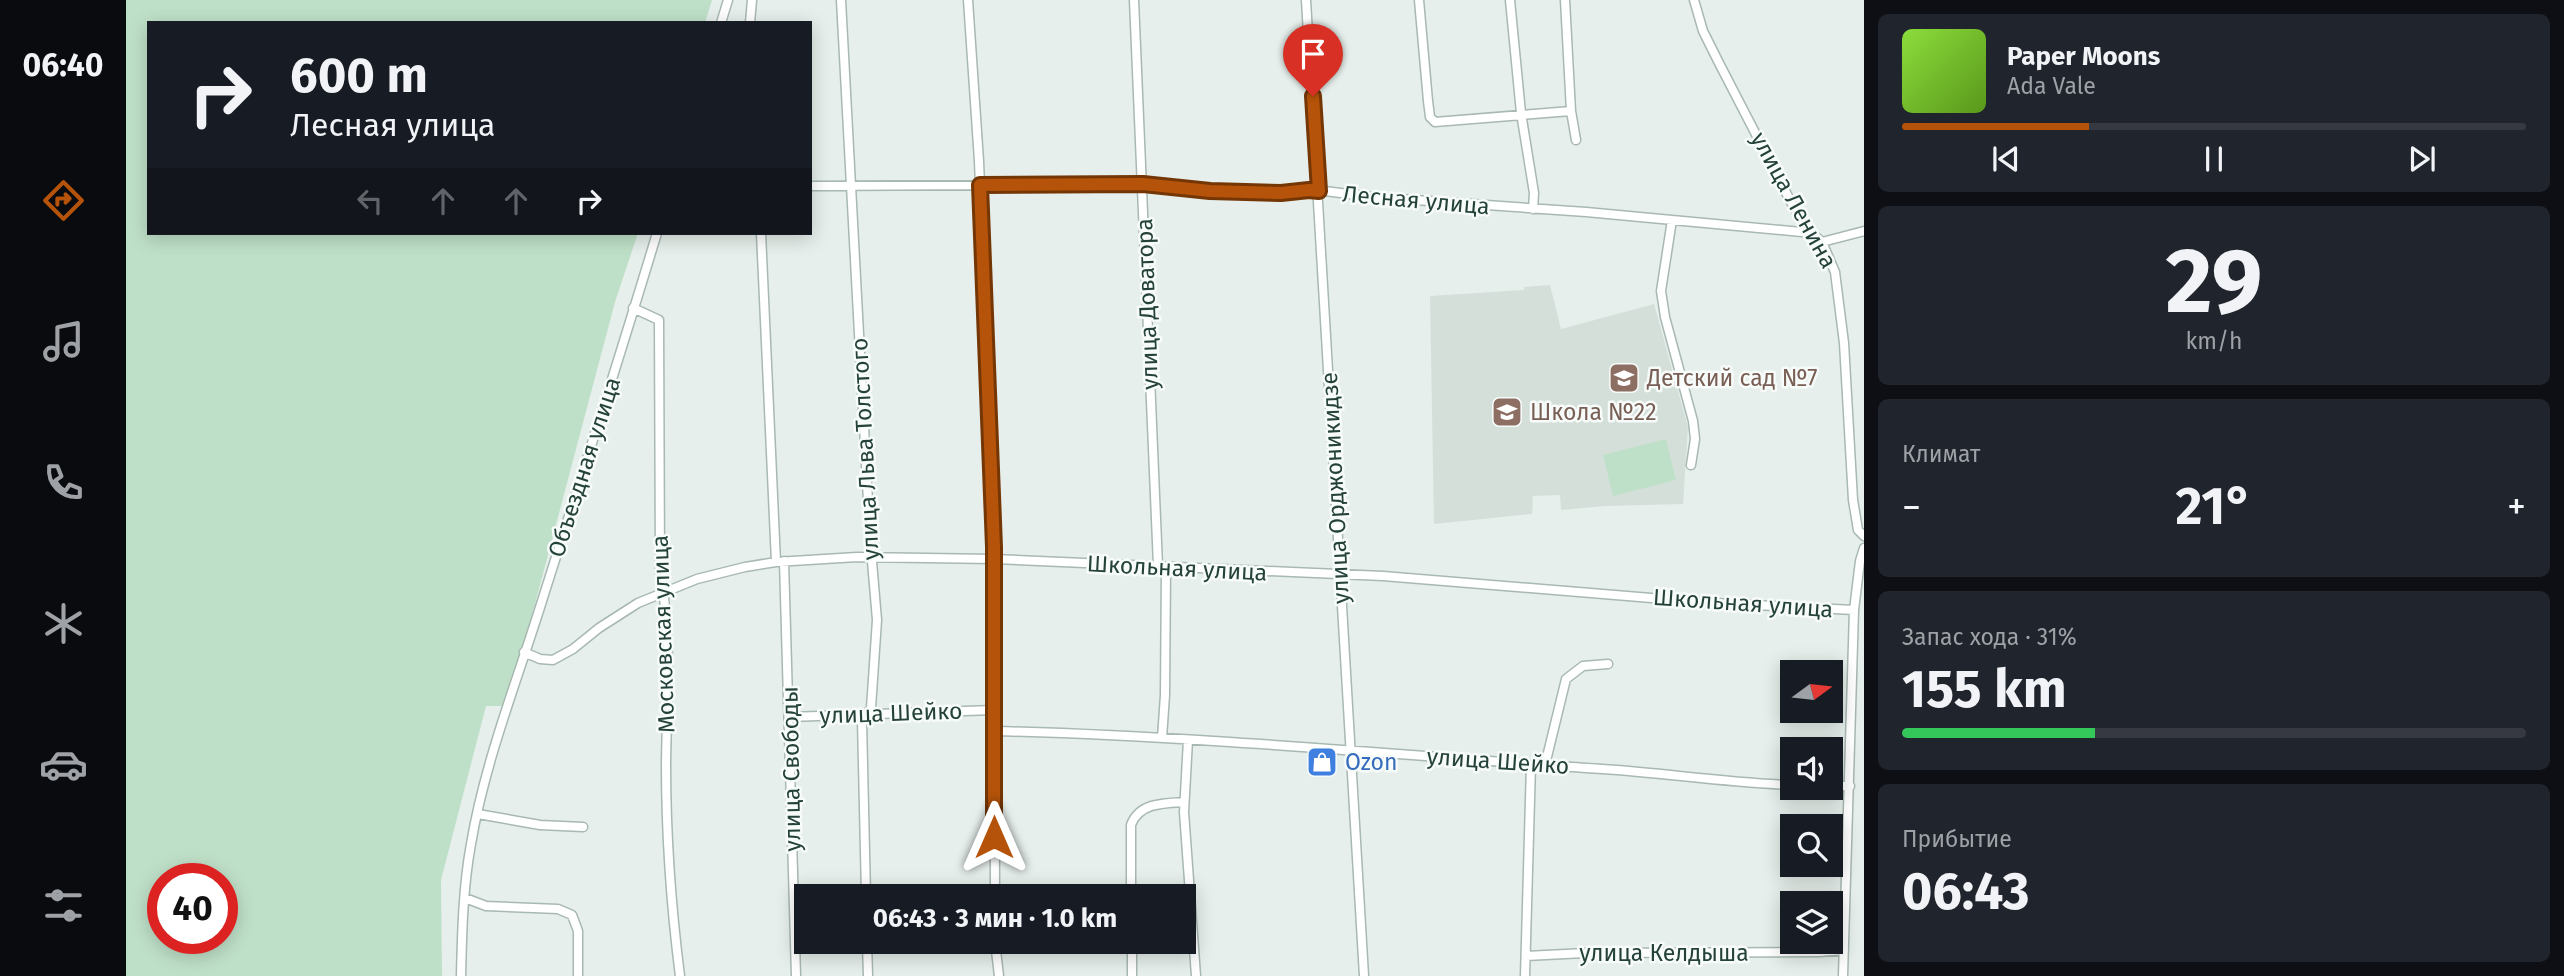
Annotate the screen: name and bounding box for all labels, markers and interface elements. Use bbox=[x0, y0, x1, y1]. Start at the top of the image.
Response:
pin bbox=[1283, 24, 1343, 96]
icon: arrive bbox=[1294, 35, 1332, 73]
text: Paper Moons bbox=[2007, 41, 2160, 72]
text: 06:40 bbox=[22, 46, 104, 84]
text: 600 m bbox=[290, 46, 428, 105]
icon: right bbox=[175, 49, 266, 140]
text: Ada Vale bbox=[2007, 72, 2096, 100]
text: Лесная улица bbox=[290, 106, 495, 144]
street label: улица Ленина bbox=[1745, 127, 1843, 273]
icon: previous bbox=[1987, 140, 2025, 178]
icon: pause bbox=[2195, 140, 2233, 178]
icon: next bbox=[2403, 140, 2441, 178]
icon: directions bbox=[39, 176, 88, 225]
street label: Лесная улица bbox=[1341, 180, 1491, 220]
icon: left bbox=[351, 182, 389, 220]
icon: ahead bbox=[424, 182, 462, 220]
icon: ahead bbox=[497, 182, 535, 220]
icon: right bbox=[570, 182, 608, 220]
street label: улица Доватора bbox=[1130, 218, 1164, 390]
text: 29 bbox=[2165, 227, 2263, 336]
icon: music bbox=[39, 317, 88, 366]
text: km/h bbox=[2186, 327, 2242, 355]
street label: улица Льва Толстого bbox=[845, 337, 885, 561]
school or university icon: Детский сад №7 bbox=[1607, 361, 1641, 395]
place label: Детский сад №7 bbox=[1646, 364, 1817, 392]
street label: улица Орджоникидзе bbox=[1315, 371, 1355, 605]
street label: Объездная улица bbox=[542, 373, 626, 561]
school or university icon: Школа №22 bbox=[1490, 395, 1524, 429]
place label: Школа №22 bbox=[1530, 398, 1657, 426]
text: Климат bbox=[1902, 440, 1980, 468]
icon: phone bbox=[39, 458, 88, 507]
text: 21° bbox=[2176, 475, 2253, 538]
text: − bbox=[1902, 484, 1921, 530]
text: + bbox=[2507, 484, 2526, 530]
street label: Московская улица bbox=[646, 534, 680, 734]
street label: Школьная улица bbox=[1086, 549, 1268, 587]
street label: Школьная улица bbox=[1652, 583, 1834, 623]
icon: climate bbox=[39, 599, 88, 648]
text: Запас хода · 31% bbox=[1902, 623, 2077, 651]
text: 155 km bbox=[1902, 658, 2067, 721]
north arrow bbox=[1780, 660, 1843, 723]
map controls bbox=[1780, 660, 1843, 954]
street label: улица Свободы bbox=[776, 686, 806, 852]
street label: улица Шейко bbox=[819, 697, 963, 729]
button: sound bbox=[1780, 737, 1843, 800]
icon: car bbox=[39, 740, 88, 789]
street label: улица Шейко bbox=[1426, 742, 1570, 780]
shop icon: Ozon bbox=[1305, 745, 1339, 779]
place label: Ozon bbox=[1345, 748, 1398, 776]
position arrow bbox=[957, 800, 1031, 874]
button: search bbox=[1780, 814, 1843, 877]
text: Прибытие bbox=[1902, 825, 2012, 853]
text: 06:43 bbox=[1902, 860, 2030, 923]
speed limit sign: 40 bbox=[147, 863, 238, 954]
icon: filters bbox=[39, 881, 88, 930]
button: layers bbox=[1780, 891, 1843, 954]
text: 06:43 · 3 мин · 1.0 km bbox=[873, 903, 1117, 934]
street label: улица Келдыша bbox=[1579, 939, 1749, 967]

